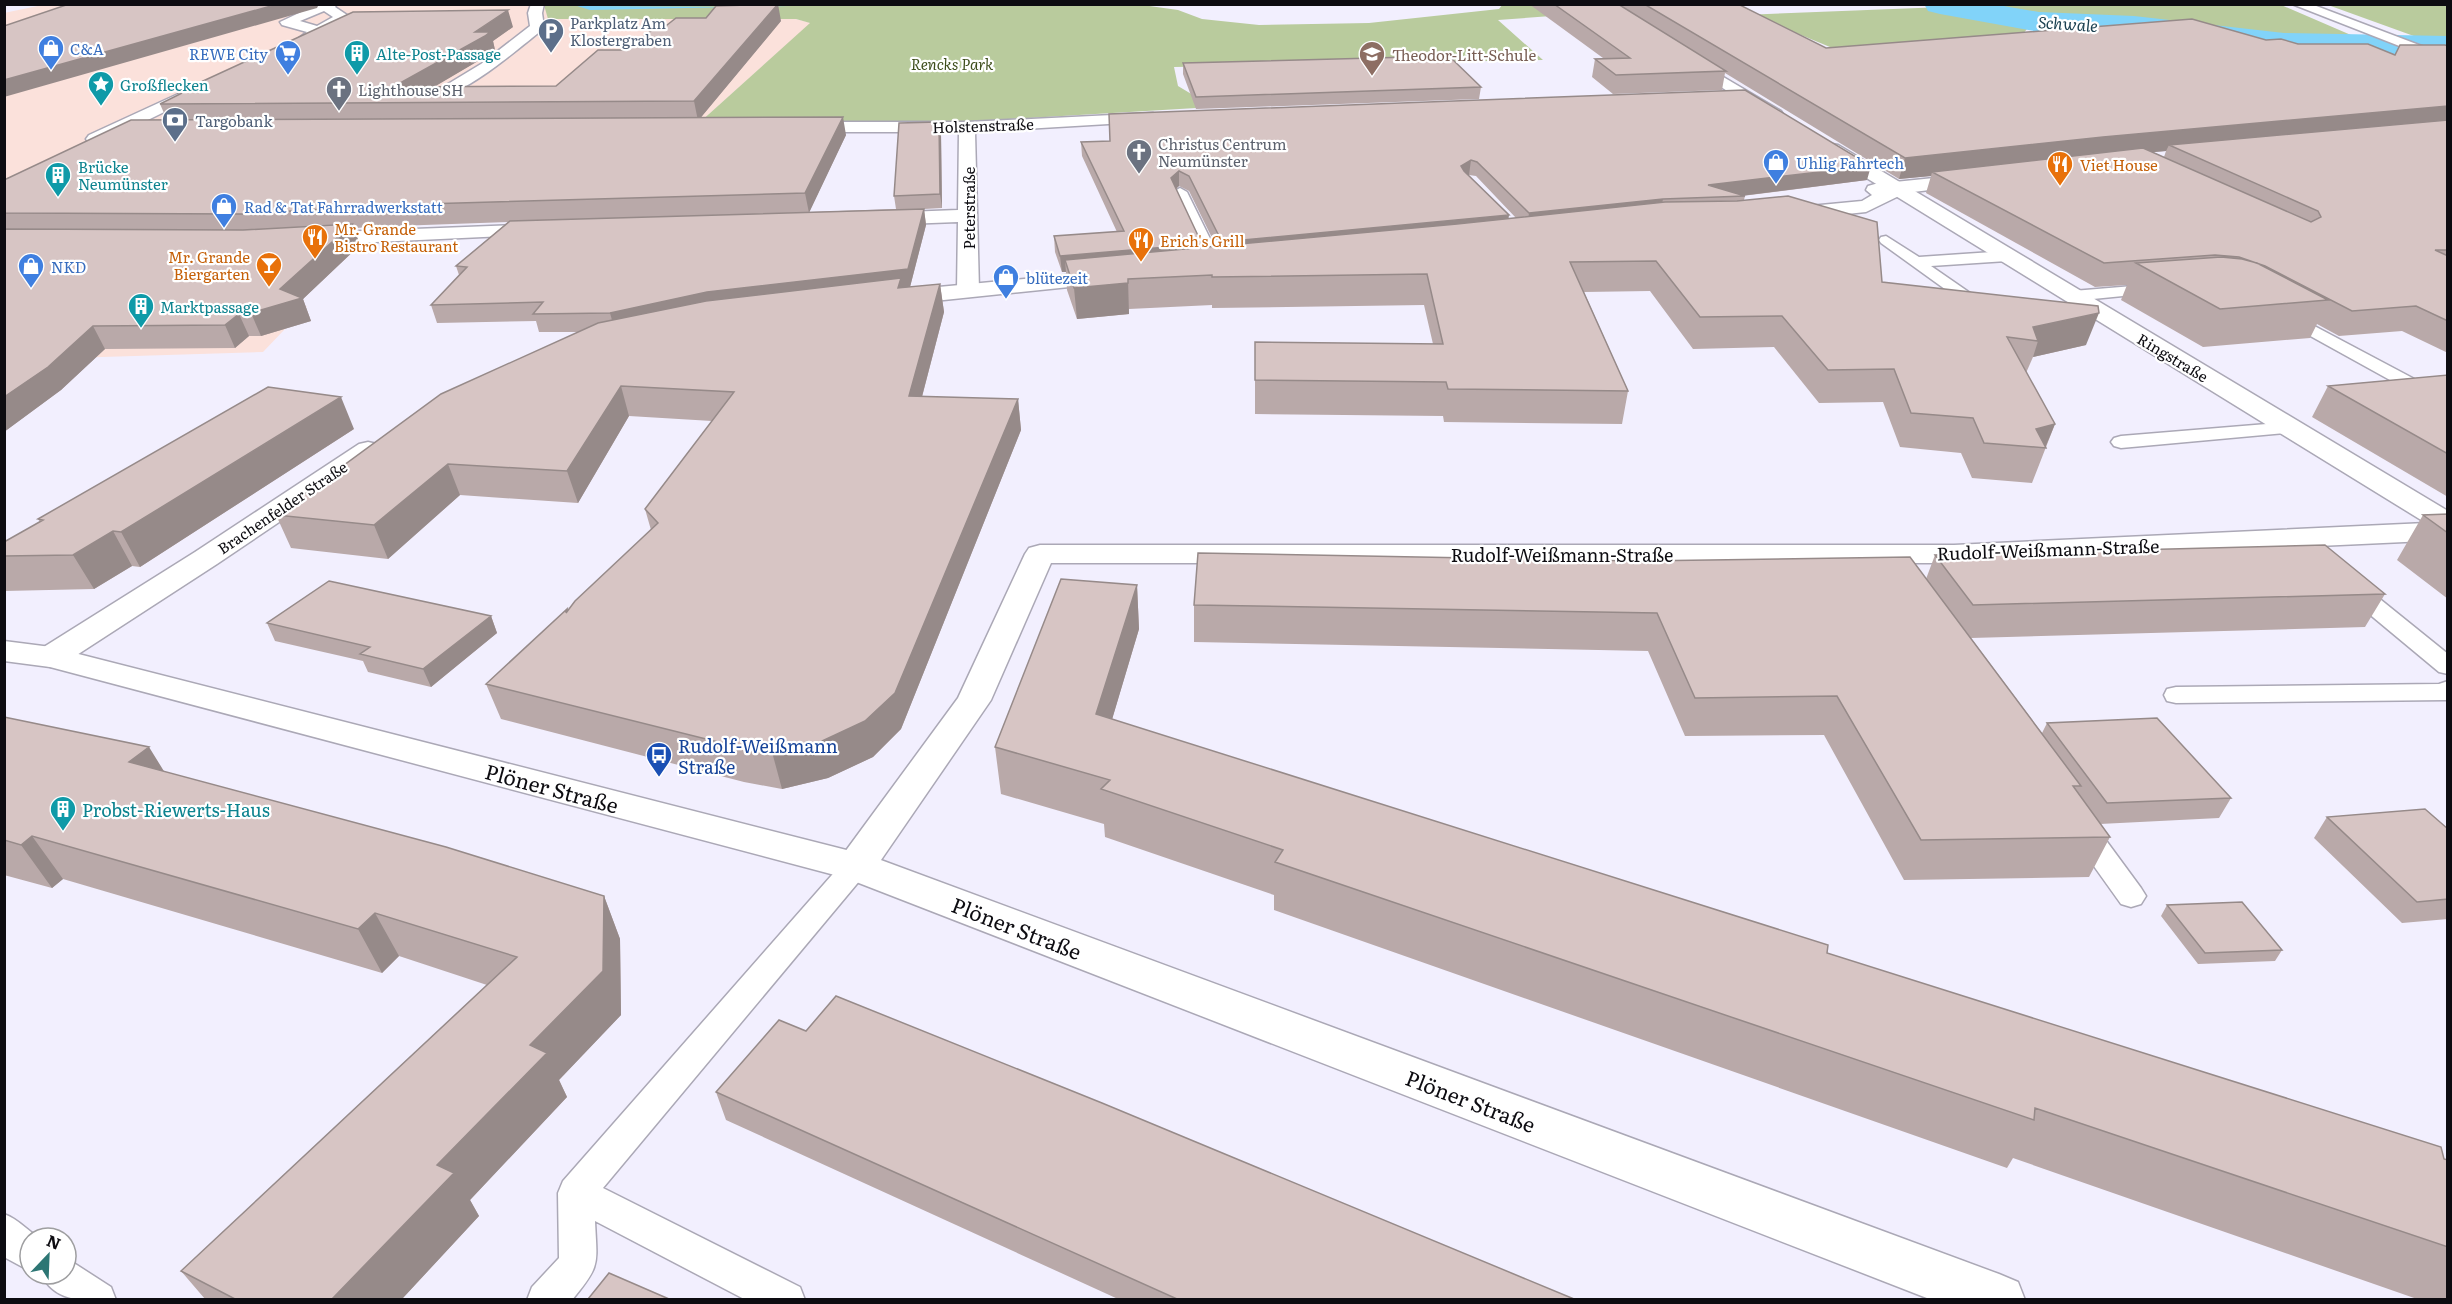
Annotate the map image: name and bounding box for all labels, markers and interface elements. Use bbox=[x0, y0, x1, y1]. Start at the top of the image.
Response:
water label: Schwale bbox=[2037, 9, 2099, 37]
place label: Parkplatz Am Klostergraben bbox=[570, 11, 672, 51]
parking icon: Parkplatz Am Klostergraben bbox=[536, 16, 566, 54]
shop icon: C&A bbox=[36, 33, 66, 71]
place label: C&A bbox=[70, 37, 104, 60]
supermarket icon: REWE City bbox=[273, 38, 303, 76]
building icon: Alte-Post-Passage bbox=[342, 38, 372, 76]
school or university icon: Theodor-Litt-Schule bbox=[1357, 39, 1387, 77]
place label: REWE City bbox=[189, 42, 268, 65]
place label: Alte-Post-Passage bbox=[376, 42, 501, 65]
place label: Theodor-Litt-Schule bbox=[1392, 43, 1536, 66]
park label: Rencks Park bbox=[911, 52, 994, 75]
place icon: Großflecken bbox=[86, 69, 116, 107]
place label: Großflecken bbox=[120, 73, 209, 96]
church icon: Lighthouse SH bbox=[324, 74, 354, 112]
place label: Lighthouse SH bbox=[358, 78, 464, 101]
bank icon: Targobank bbox=[160, 105, 190, 143]
place label: Targobank bbox=[195, 109, 273, 132]
street label: Holstenstraße bbox=[932, 112, 1034, 138]
place label: Christus Centrum Neumünster bbox=[1158, 132, 1287, 172]
church icon: Christus Centrum Neumünster bbox=[1124, 137, 1154, 175]
shop icon: Uhlig Fahrtech bbox=[1761, 147, 1791, 185]
restaurant icon: Viet House bbox=[2045, 149, 2075, 187]
place label: Uhlig Fahrtech bbox=[1796, 151, 1904, 174]
place label: Viet House bbox=[2080, 153, 2158, 176]
place label: Brücke Neumünster bbox=[78, 155, 168, 195]
building icon: Brücke Neumünster bbox=[43, 160, 73, 198]
street label: Peterstraße bbox=[957, 166, 980, 249]
shop icon: Rad & Tat Fahrradwerkstatt bbox=[209, 191, 239, 229]
place label: Rad & Tat Fahrradwerkstatt bbox=[244, 195, 443, 218]
place label: Mr. Grande Bistro Restaurant bbox=[334, 217, 458, 257]
restaurant icon: Mr. Grande Bistro Restaurant bbox=[300, 222, 330, 260]
restaurant icon: Erich's Grill bbox=[1126, 225, 1156, 263]
place label: Erich's Grill bbox=[1160, 229, 1245, 252]
place label: Mr. Grande Biergarten bbox=[168, 245, 250, 285]
bar icon: Mr. Grande Biergarten bbox=[254, 250, 284, 288]
shop icon: NKD bbox=[16, 251, 46, 289]
place label: NKD bbox=[51, 255, 86, 278]
shop icon: blütezeit bbox=[991, 262, 1021, 300]
place label: blütezeit bbox=[1026, 266, 1088, 289]
building icon: Marktpassage bbox=[126, 291, 156, 329]
place label: Marktpassage bbox=[160, 295, 259, 318]
street label: Ringstraße bbox=[2133, 327, 2213, 387]
street label: Brachenfelder Straße bbox=[212, 455, 352, 559]
street label: Rudolf-Weißmann-Straße bbox=[1936, 532, 2160, 566]
street label: Rudolf-Weißmann-Straße bbox=[1451, 541, 1673, 568]
place label: Rudolf-Weißmann Straße bbox=[678, 732, 838, 780]
bus stop icon: Rudolf-Weißmann Straße bbox=[644, 740, 674, 778]
street label: Plöner Straße bbox=[482, 754, 622, 820]
building icon: Probst-Riewerts-Haus bbox=[48, 794, 78, 832]
place label: Probst-Riewerts-Haus bbox=[82, 796, 270, 823]
street label: Plöner Straße bbox=[948, 888, 1087, 966]
street label: Plöner Straße bbox=[1402, 1061, 1541, 1139]
north arrow bbox=[18, 1226, 78, 1286]
text: N bbox=[43, 1228, 65, 1255]

